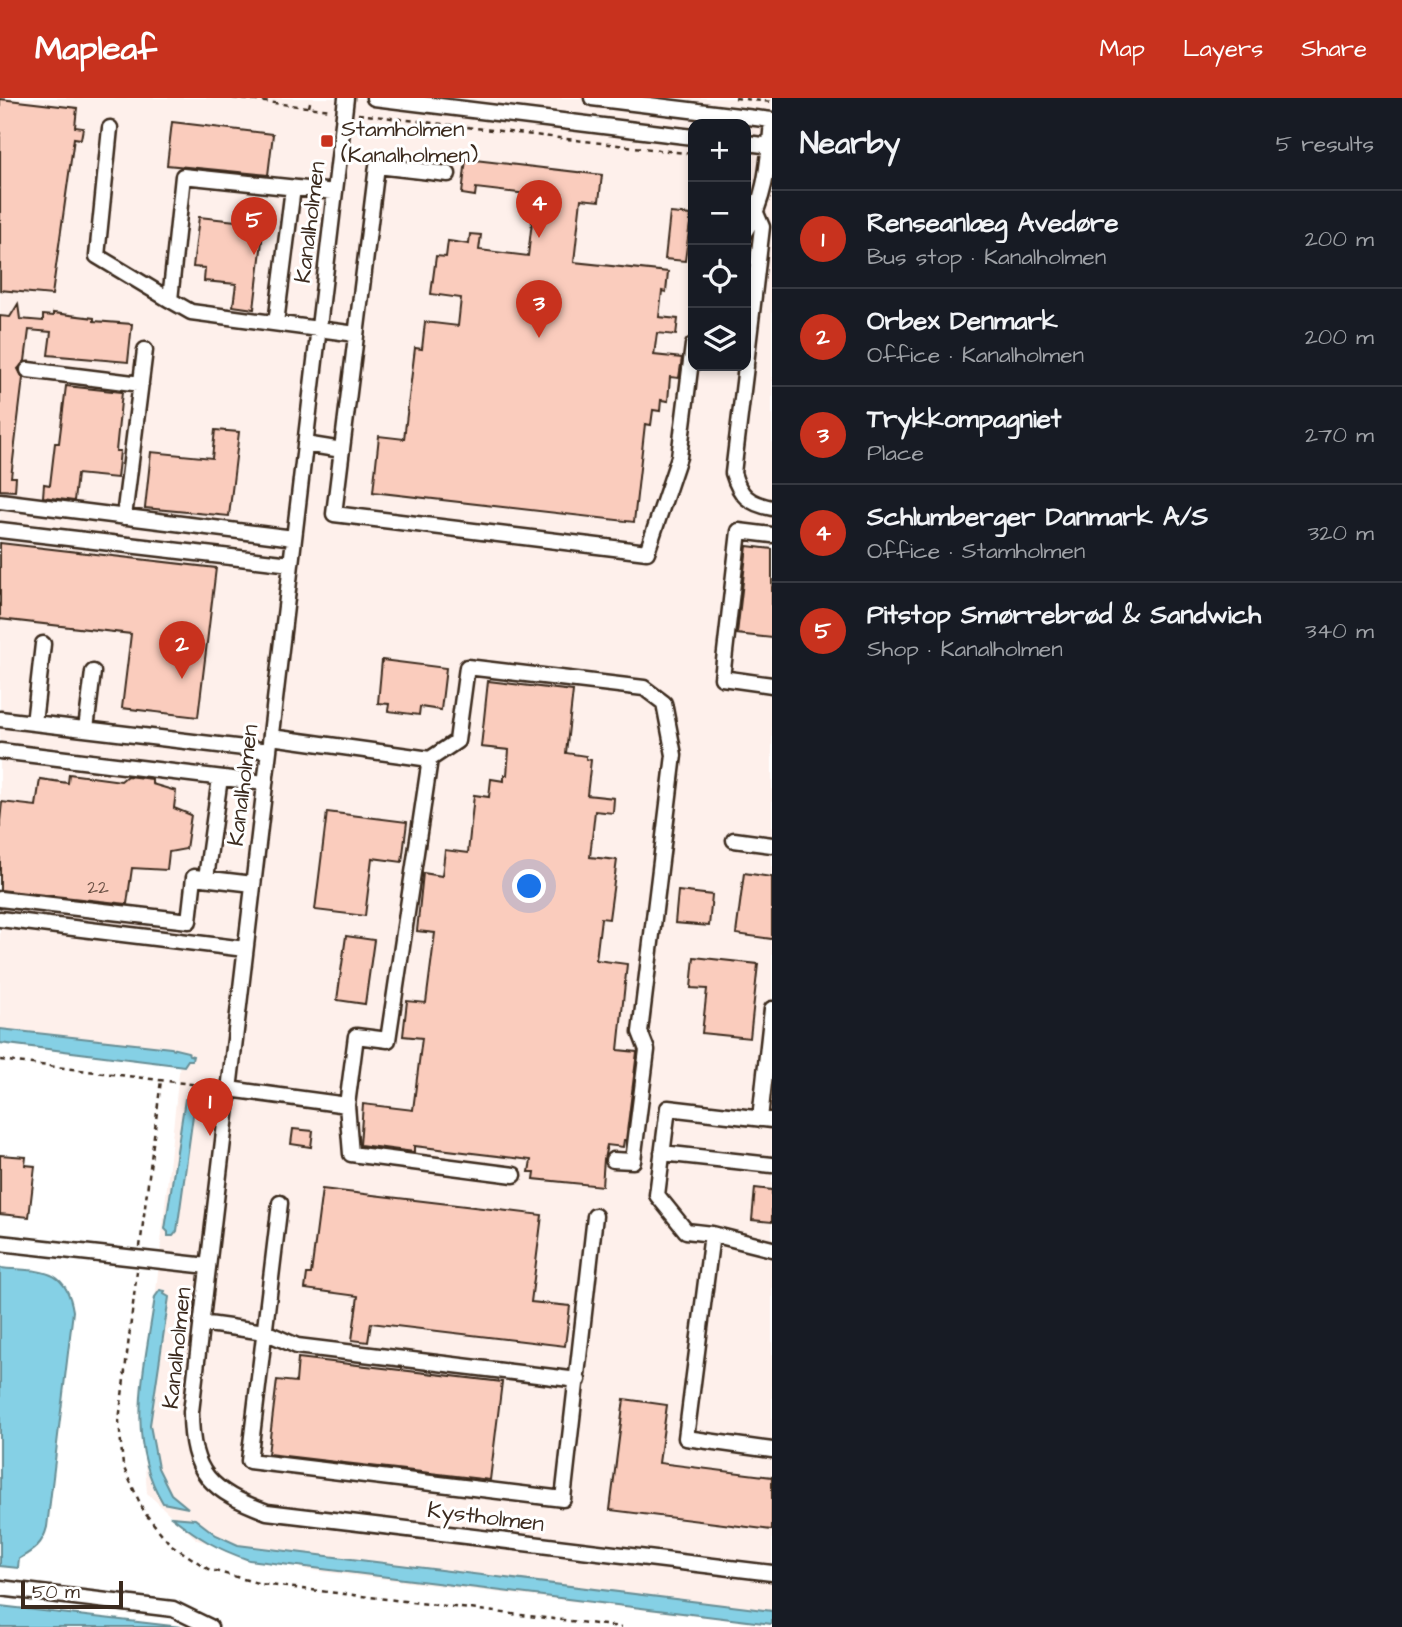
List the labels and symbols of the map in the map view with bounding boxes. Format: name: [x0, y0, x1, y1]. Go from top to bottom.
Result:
place label: Stamholmen (Kanalholmen): [341, 113, 478, 171]
marker: Stamholmen (Kanalholmen): [319, 133, 335, 149]
street label: Kanalholmen: [287, 160, 333, 285]
pin: 4: [516, 180, 562, 238]
pin: 5: [231, 197, 277, 255]
pin: 3: [516, 280, 562, 338]
pin: 2: [159, 621, 205, 679]
street label: Kanalholmen: [220, 723, 266, 848]
your location: [512, 869, 546, 903]
house number: 22: [87, 874, 109, 901]
pin: 1: [187, 1078, 233, 1136]
street label: Kanalholmen: [155, 1286, 199, 1411]
street label: Kystholmen: [426, 1494, 546, 1541]
scale bar: [21, 1578, 122, 1610]

